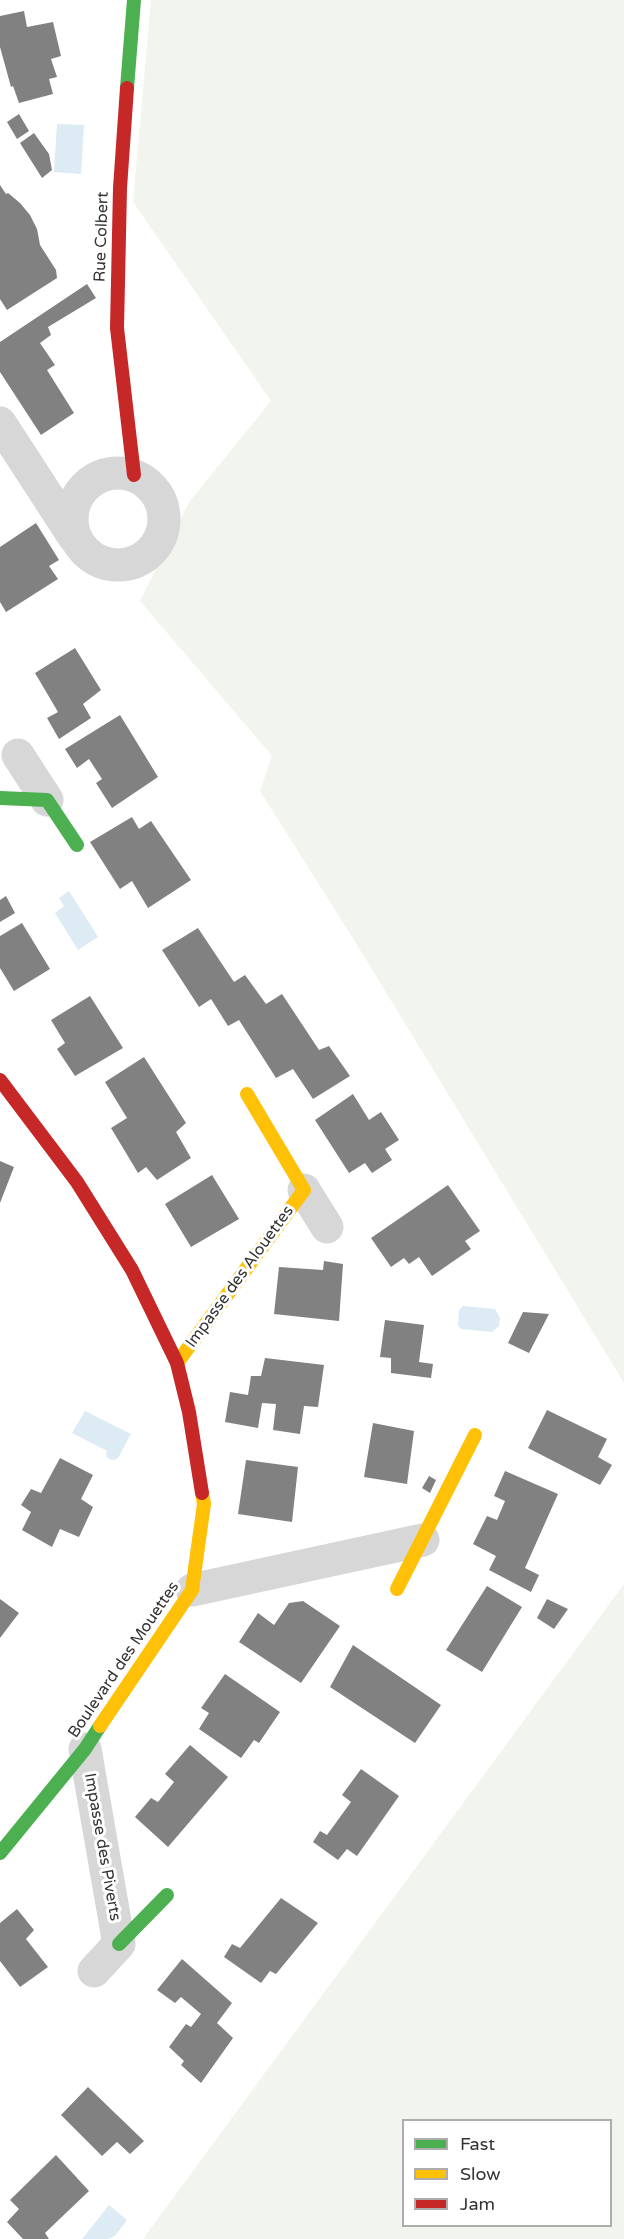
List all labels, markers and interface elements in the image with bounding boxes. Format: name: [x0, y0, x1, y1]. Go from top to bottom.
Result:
street label: Rue Colbert: [91, 192, 113, 282]
street label: Impasse des Alouettes: [182, 1202, 298, 1352]
street label: Boulevard des Mouettes: [64, 1578, 184, 1742]
street label: Impasse des Piverts: [80, 1772, 124, 1922]
legend: [402, 2119, 612, 2227]
text: Fast: [460, 2133, 495, 2155]
text: Slow: [460, 2163, 501, 2185]
text: Jam: [460, 2193, 495, 2215]

